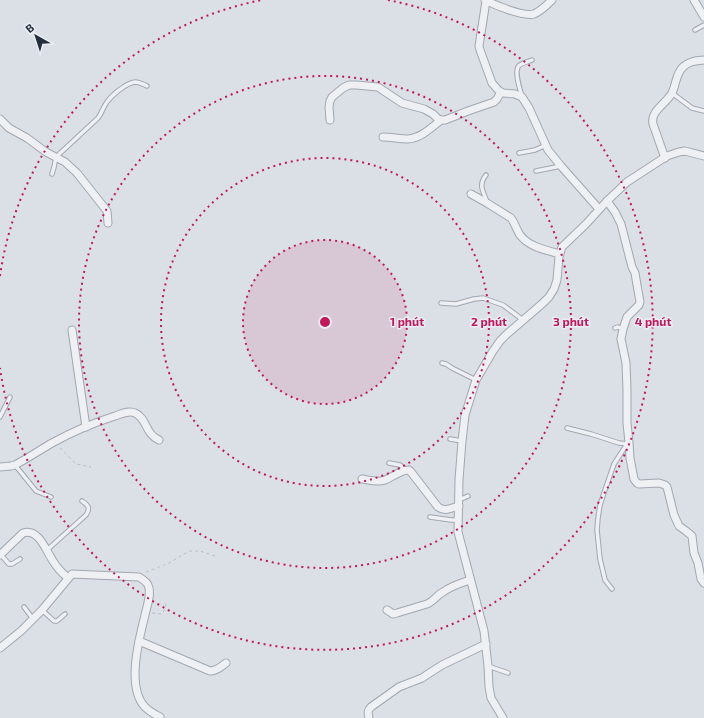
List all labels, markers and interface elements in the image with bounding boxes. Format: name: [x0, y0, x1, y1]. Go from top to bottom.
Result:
north arrow: [16, 16, 56, 56]
text: B: [23, 21, 36, 35]
text: 1 phút: [390, 314, 424, 328]
text: 2 phút: [471, 314, 507, 328]
text: 3 phút: [553, 314, 589, 328]
text: 4 phút: [635, 314, 671, 328]
centre of rings: [318, 315, 332, 329]

